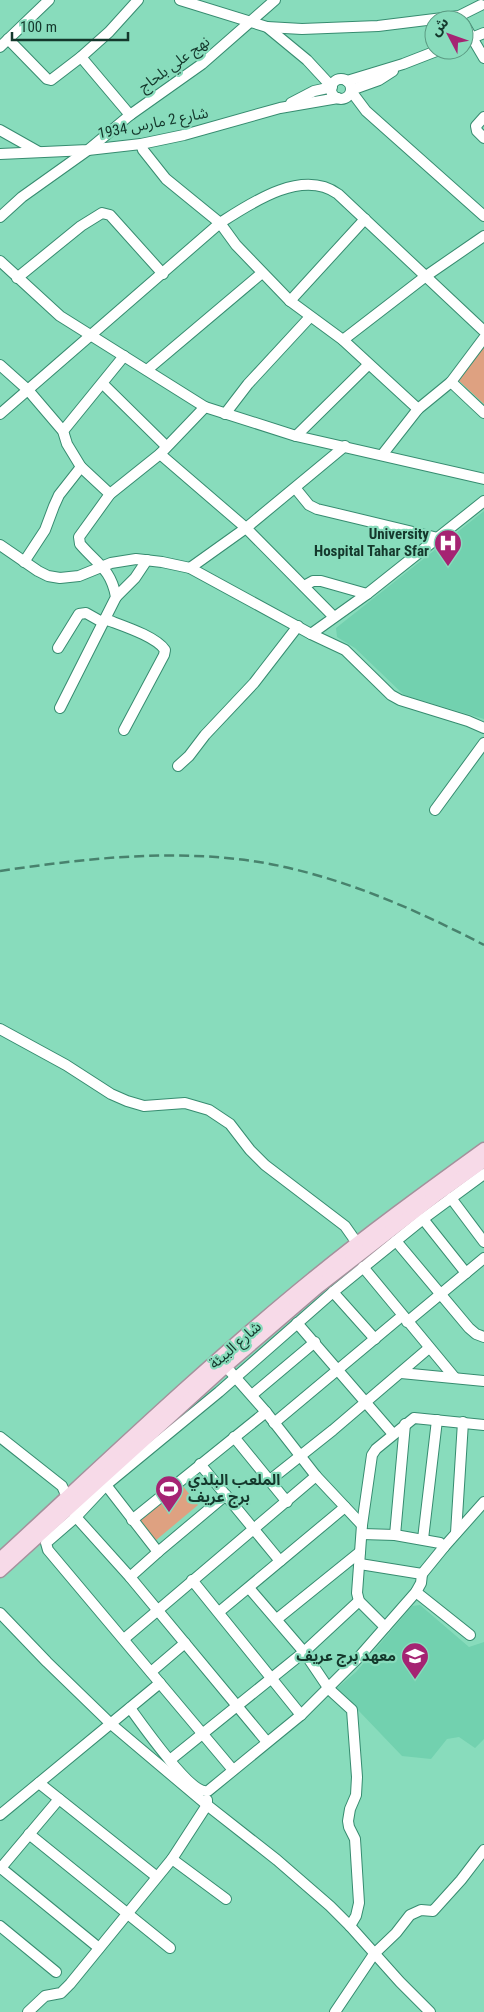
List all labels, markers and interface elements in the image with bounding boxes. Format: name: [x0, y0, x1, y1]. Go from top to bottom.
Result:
scale bar: [12, 10, 129, 42]
north arrow: [424, 10, 474, 60]
text: ش: [427, 14, 452, 39]
text: 100 m: [20, 18, 57, 36]
street label: نهج علي بلحاج: [135, 32, 215, 98]
street label: شارع 2 مارس 1934: [96, 103, 211, 145]
place label: University Hospital Tahar Sfar: [314, 525, 429, 560]
hospital icon: University Hospital Tahar Sfar: [433, 528, 463, 567]
street label: شارع البيئة: [205, 1317, 267, 1375]
place label: الملعب البلدي برج عريف: [188, 1471, 280, 1508]
sports icon: الملعب البلدي برج عريف: [154, 1474, 184, 1513]
school or university icon: معهد برج عريف: [400, 1641, 430, 1680]
place label: معهد برج عريف: [296, 1647, 396, 1667]

